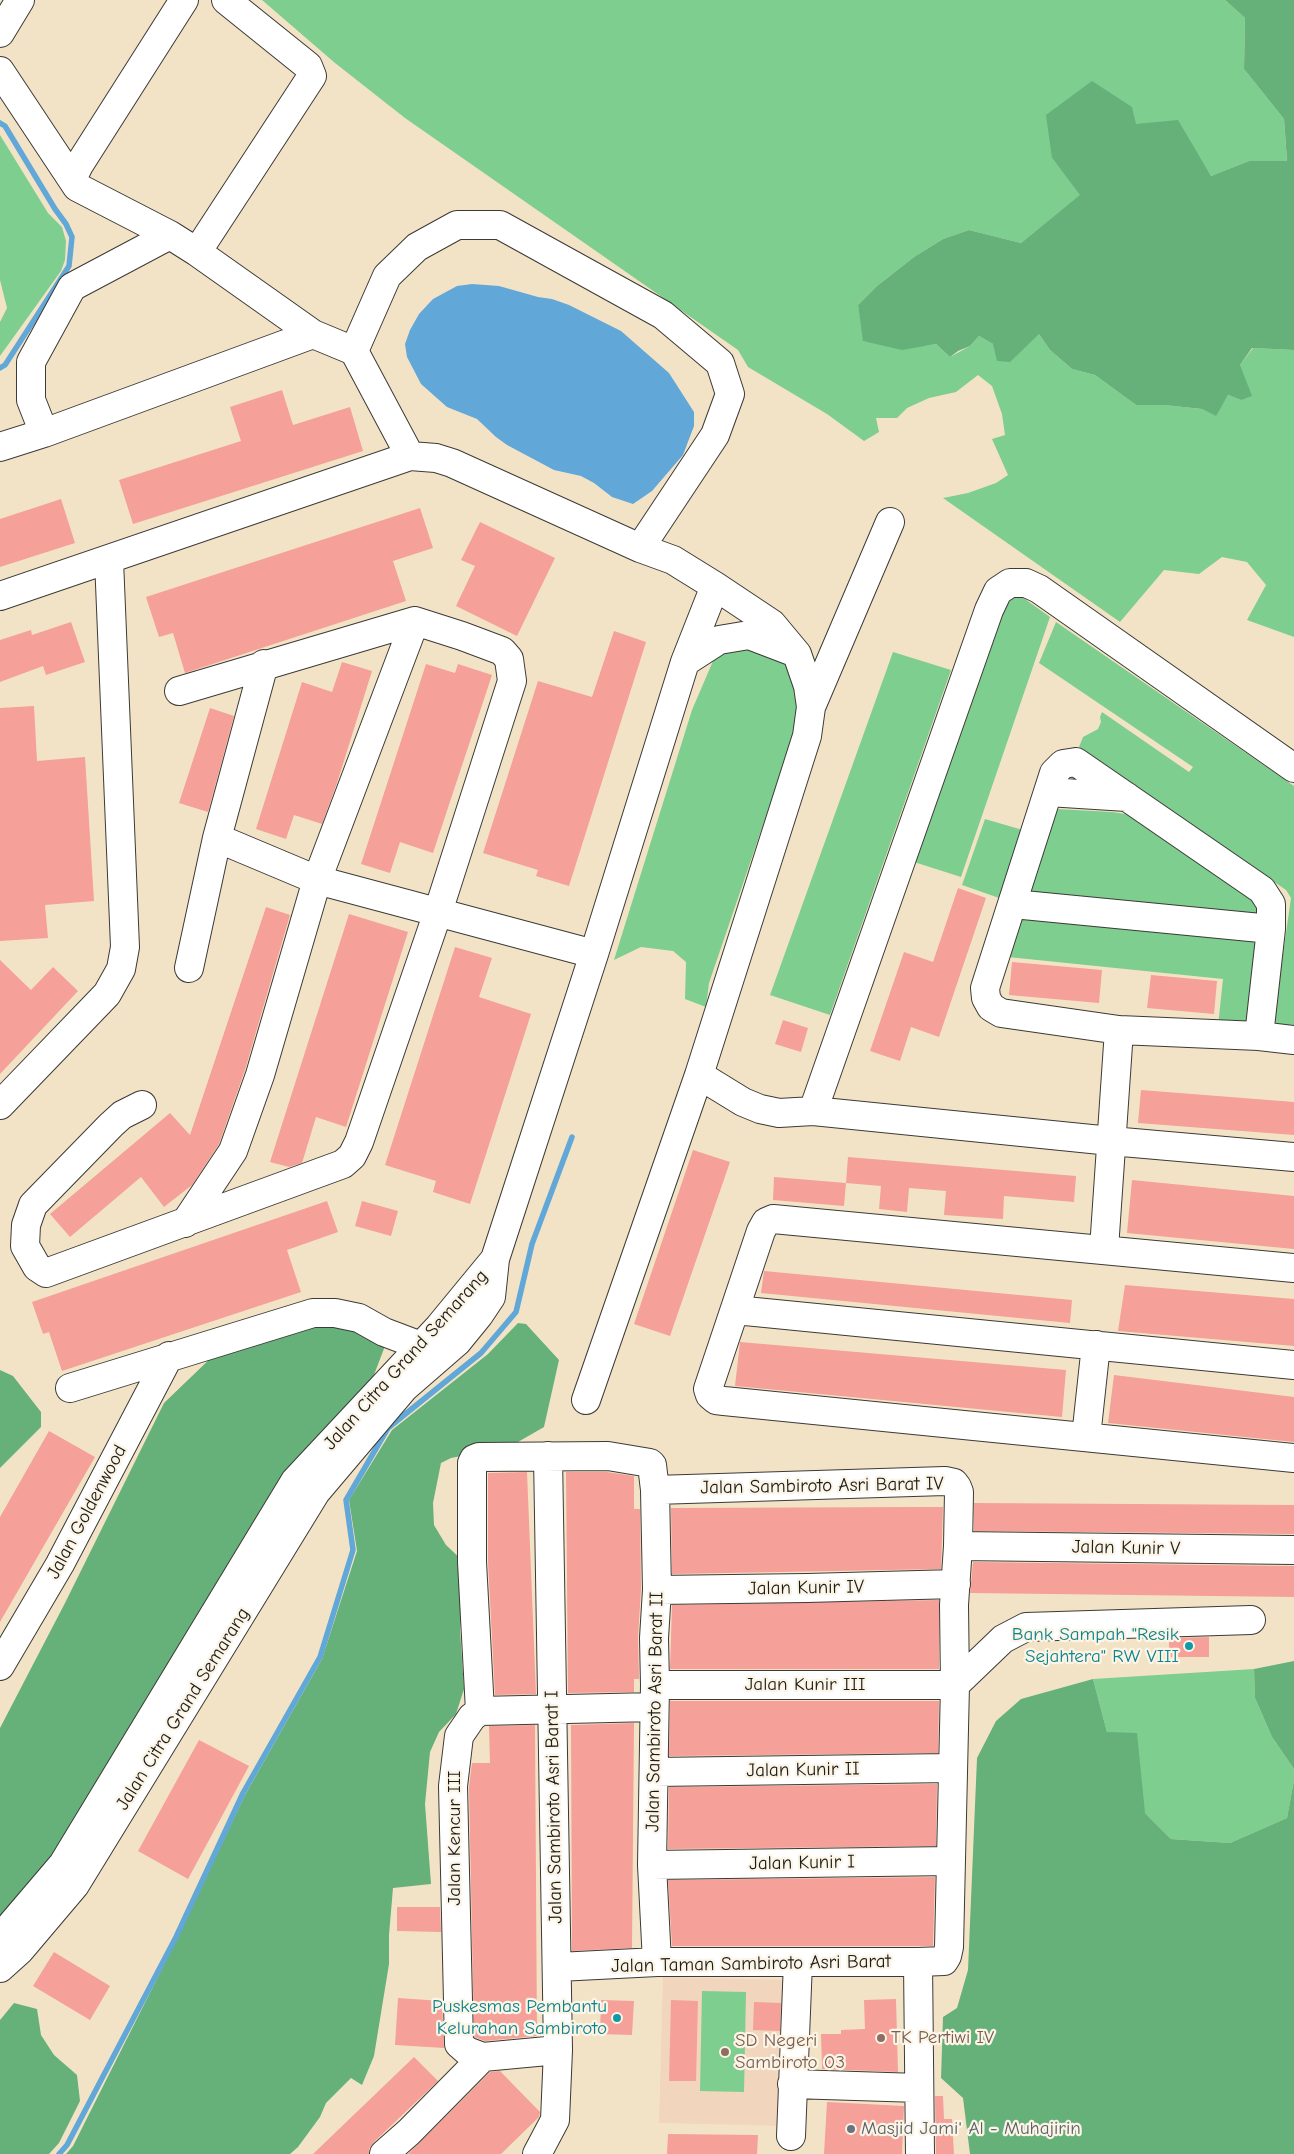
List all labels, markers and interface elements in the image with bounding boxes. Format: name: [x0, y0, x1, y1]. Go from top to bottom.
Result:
street label: Jalan Citra Grand Semarang: [319, 1265, 493, 1455]
street label: Jalan Goldenwood: [42, 1441, 132, 1583]
street label: Jalan Sambiroto Asri Barat IV: [700, 1472, 944, 1500]
street label: Jalan Kunir V: [1072, 1536, 1180, 1560]
street label: Jalan Kunir IV: [748, 1576, 864, 1600]
street label: Jalan Sambiroto Asri Barat II: [642, 1592, 668, 1832]
street label: Jalan Citra Grand Semarang: [111, 1603, 255, 1815]
place label: Bank Sampah "Resik Sejahtera" RW VIII: [1012, 1624, 1179, 1668]
marker: Bank Sampah "Resik Sejahtera" RW VIII: [1183, 1640, 1195, 1652]
street label: Jalan Kunir III: [745, 1674, 865, 1696]
street label: Jalan Sambiroto Asri Barat I: [541, 1690, 567, 1924]
street label: Jalan Kunir II: [746, 1758, 860, 1782]
street label: Jalan Kencur III: [444, 1770, 466, 1906]
street label: Jalan Kunir I: [749, 1851, 855, 1875]
street label: Jalan Taman Sambiroto Asri Barat: [611, 1950, 891, 1978]
place label: Puskesmas Pembantu Kelurahan Sambiroto: [432, 1996, 607, 2040]
marker: Puskesmas Pembantu Kelurahan Sambiroto: [611, 2012, 623, 2024]
place label: TK Pertiwi IV: [891, 2027, 994, 2049]
place label: SD Negeri Sambiroto 03: [735, 2030, 845, 2074]
marker: TK Pertiwi IV: [875, 2032, 887, 2044]
marker: SD Negeri Sambiroto 03: [719, 2046, 731, 2058]
place label: Masjid Jami' Al - Muhajirin: [861, 2118, 1081, 2140]
marker: Masjid Jami' Al - Muhajirin: [845, 2123, 857, 2135]

